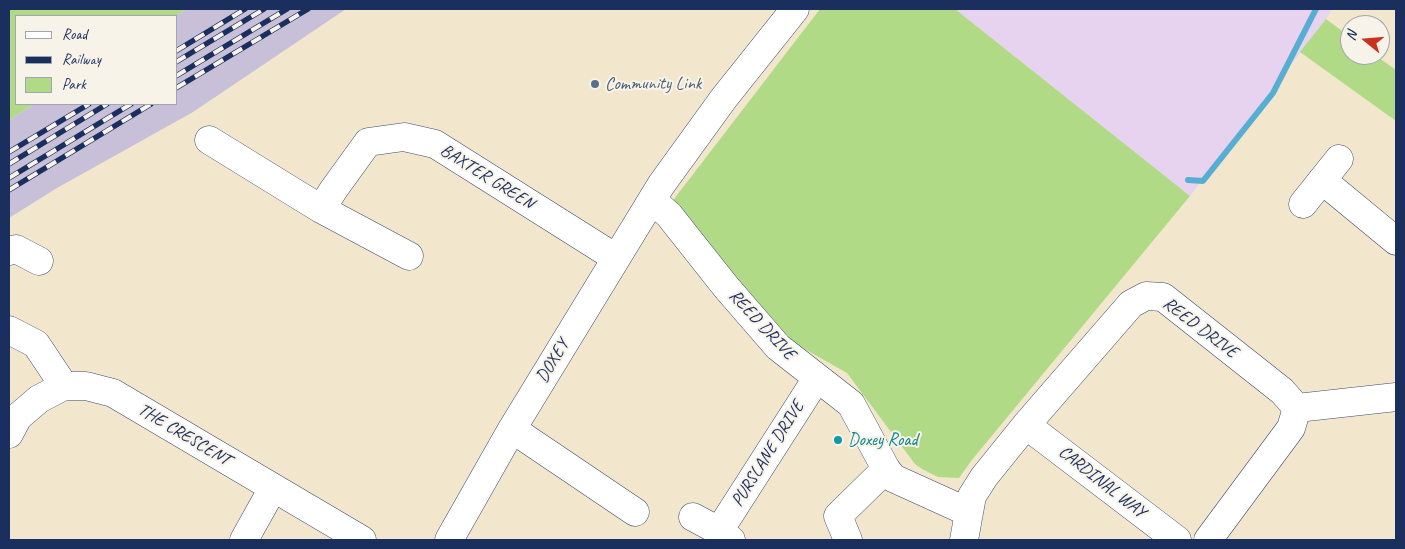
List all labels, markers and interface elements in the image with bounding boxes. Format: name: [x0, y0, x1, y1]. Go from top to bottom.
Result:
legend: [15, 15, 178, 105]
north arrow: [1340, 15, 1390, 65]
text: Road: [62, 25, 87, 44]
text: N: [1342, 29, 1361, 42]
text: Railway: [62, 50, 101, 69]
place label: Community Link: [605, 73, 701, 95]
text: Park: [62, 75, 86, 94]
marker: Community Link: [589, 78, 601, 90]
street label: BAXTER GREEN: [436, 140, 538, 214]
street label: REED DRIVE: [724, 285, 800, 365]
street label: REED DRIVE: [1158, 293, 1242, 363]
street label: DOXEY: [532, 335, 574, 387]
street label: PURSLANE DRIVE: [727, 397, 809, 511]
street label: THE CRESCENT: [134, 399, 234, 471]
place label: Doxey Road: [848, 429, 918, 451]
marker: Doxey Road: [832, 434, 844, 446]
street label: CARDINAL WAY: [1054, 441, 1150, 523]

